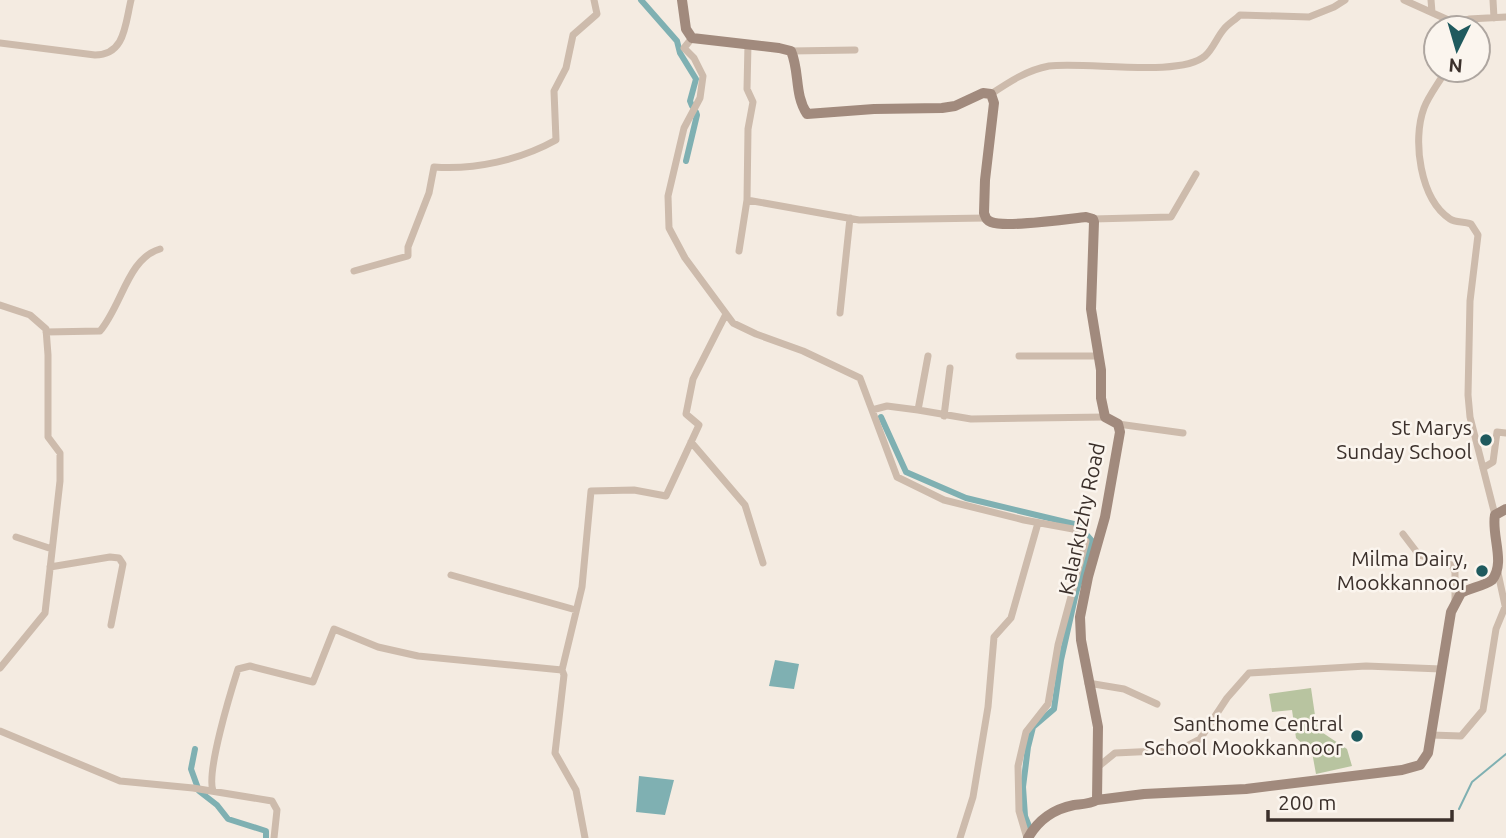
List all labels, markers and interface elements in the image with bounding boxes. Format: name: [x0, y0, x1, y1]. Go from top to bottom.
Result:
north arrow: [1422, 14, 1492, 84]
text: N: [1447, 54, 1464, 78]
place label: St Marys Sunday School: [1336, 415, 1472, 463]
marker: St Marys Sunday School: [1478, 432, 1494, 448]
street label: Kalarkuzhy Road: [1053, 440, 1109, 597]
place label: Milma Dairy, Mookkannoor: [1337, 546, 1468, 594]
marker: Milma Dairy, Mookkannoor: [1474, 563, 1490, 579]
place label: Santhome Central School Mookkannoor: [1144, 711, 1343, 759]
marker: Santhome Central School Mookkannoor: [1349, 728, 1365, 744]
scale bar: [1268, 778, 1452, 822]
text: 200 m: [1278, 790, 1336, 814]

